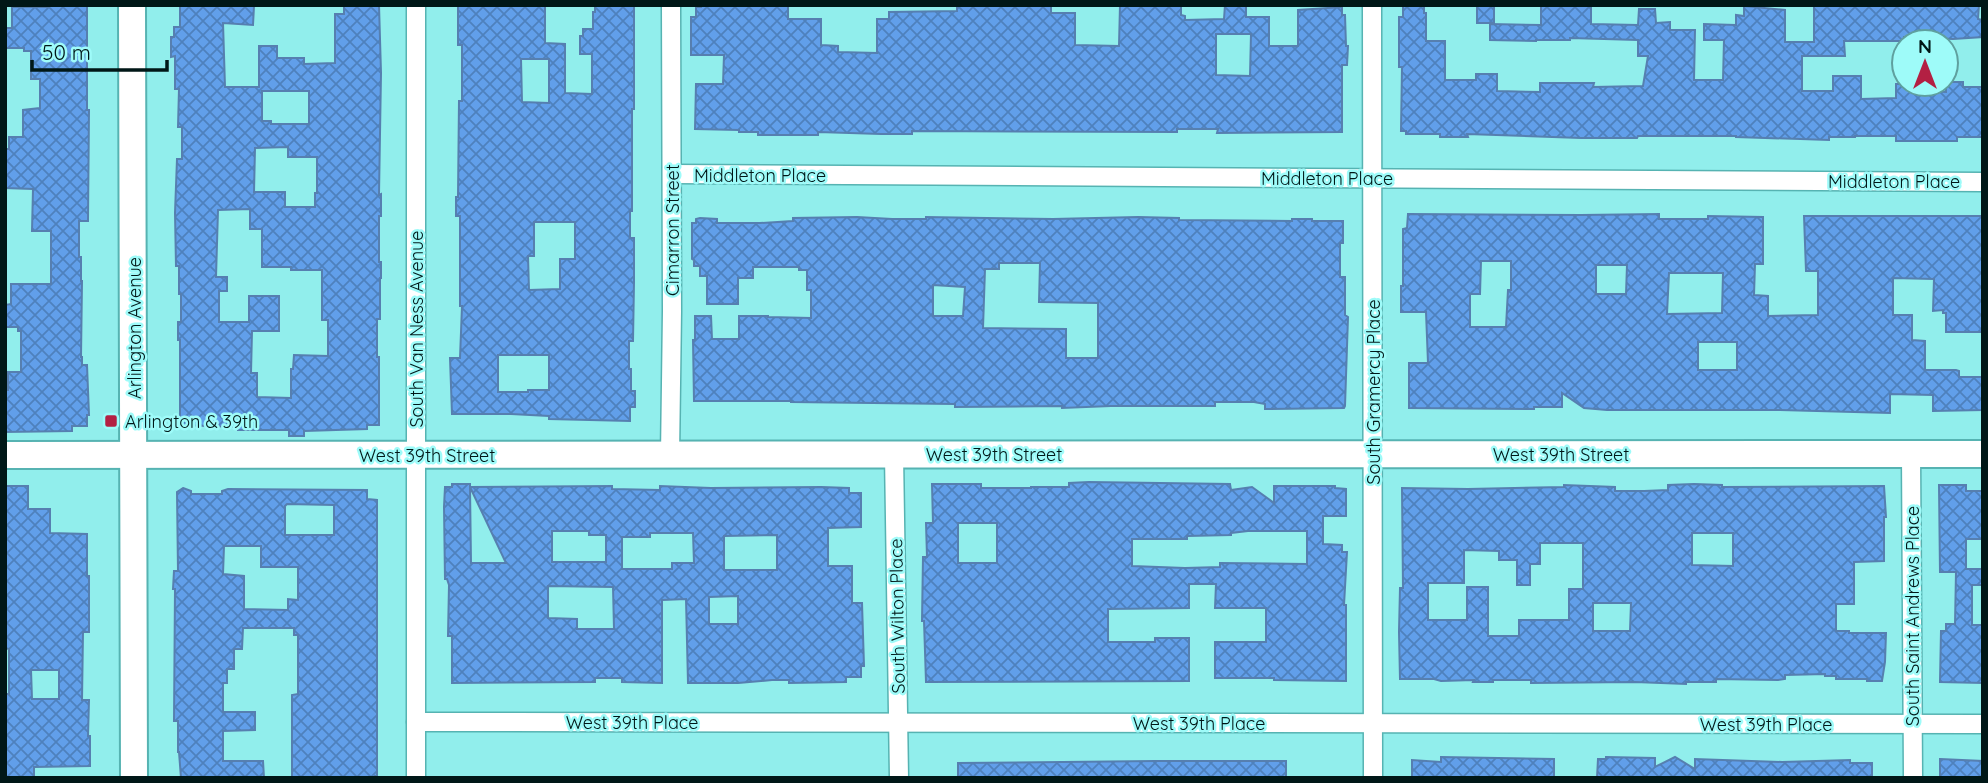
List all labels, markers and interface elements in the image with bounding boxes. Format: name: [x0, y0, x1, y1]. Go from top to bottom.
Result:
scale bar: [32, 28, 166, 72]
north arrow: [1890, 28, 1960, 98]
text: N: [1918, 34, 1932, 58]
text: 50 m: [42, 39, 91, 65]
street label: Cimarron Street: [661, 164, 684, 296]
street label: Middleton Place: [694, 164, 826, 187]
street label: Middleton Place: [1261, 167, 1393, 190]
street label: Middleton Place: [1828, 170, 1960, 193]
street label: South Van Ness Avenue: [405, 230, 428, 428]
street label: Arlington Avenue: [123, 257, 146, 399]
street label: South Gramercy Place: [1362, 299, 1385, 485]
place label: Arlington & 39th: [125, 410, 258, 433]
marker: Arlington & 39th: [103, 413, 119, 429]
street label: West 39th Street: [926, 443, 1062, 466]
street label: West 39th Street: [1493, 443, 1629, 466]
street label: West 39th Street: [359, 444, 495, 467]
street label: South Saint Andrews Place: [1901, 506, 1924, 726]
street label: South Wilton Place: [884, 538, 910, 694]
street label: West 39th Place: [566, 711, 698, 734]
street label: West 39th Place: [1133, 712, 1265, 735]
street label: West 39th Place: [1700, 713, 1832, 736]

